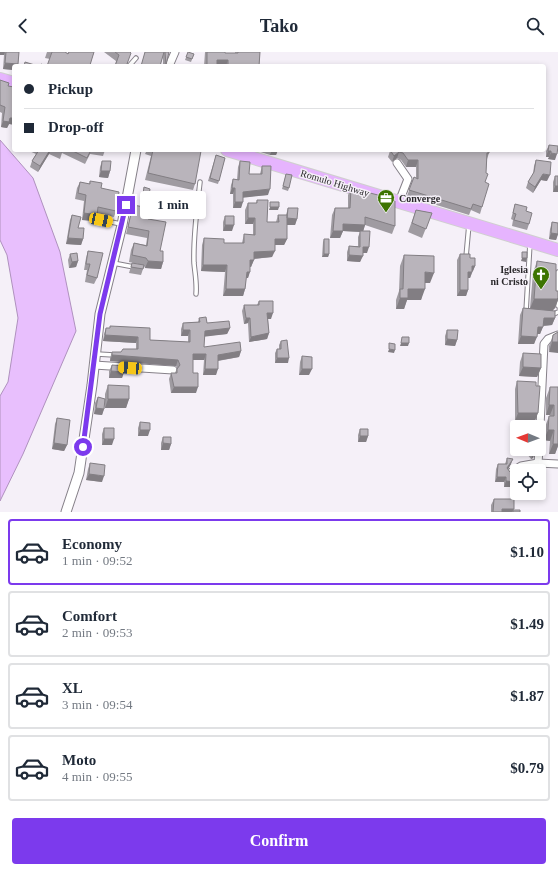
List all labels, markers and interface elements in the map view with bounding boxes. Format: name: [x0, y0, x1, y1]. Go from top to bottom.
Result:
icon: back: [12, 15, 34, 37]
icon: search: [524, 15, 546, 37]
text: Tako: [260, 16, 298, 36]
text: Pickup: [48, 81, 93, 97]
text: Drop-off: [48, 119, 104, 135]
street label: Romulo Highway: [299, 167, 371, 199]
office icon: Converge: [376, 188, 396, 213]
callout: 1 min: [140, 191, 206, 219]
place label: Converge: [399, 193, 441, 204]
route end: [117, 196, 135, 214]
text: 1 min: [157, 197, 189, 212]
car: [88, 212, 114, 228]
place label: Iglesia ni Cristo: [491, 264, 528, 287]
church icon: Iglesia ni Cristo: [531, 265, 551, 290]
car: [118, 361, 142, 375]
north arrow: [510, 420, 546, 456]
map controls: [510, 420, 546, 500]
route start: [74, 438, 92, 456]
button: locate: [510, 464, 546, 500]
icon: car: [14, 534, 50, 570]
text: Economy: [62, 536, 122, 552]
text: $1.10: [510, 544, 544, 560]
text: 1 min · 09:52: [62, 553, 132, 568]
icon: car: [14, 606, 50, 642]
text: Comfort: [62, 608, 117, 624]
text: $1.49: [510, 616, 544, 632]
text: 2 min · 09:53: [62, 625, 132, 640]
icon: car: [14, 678, 50, 714]
text: XL: [62, 680, 83, 696]
text: $1.87: [510, 688, 544, 704]
text: 3 min · 09:54: [62, 697, 132, 712]
icon: car: [14, 750, 50, 786]
text: Moto: [62, 752, 96, 768]
text: $0.79: [510, 760, 544, 776]
text: 4 min · 09:55: [62, 769, 132, 784]
button: Confirm: [12, 818, 546, 864]

